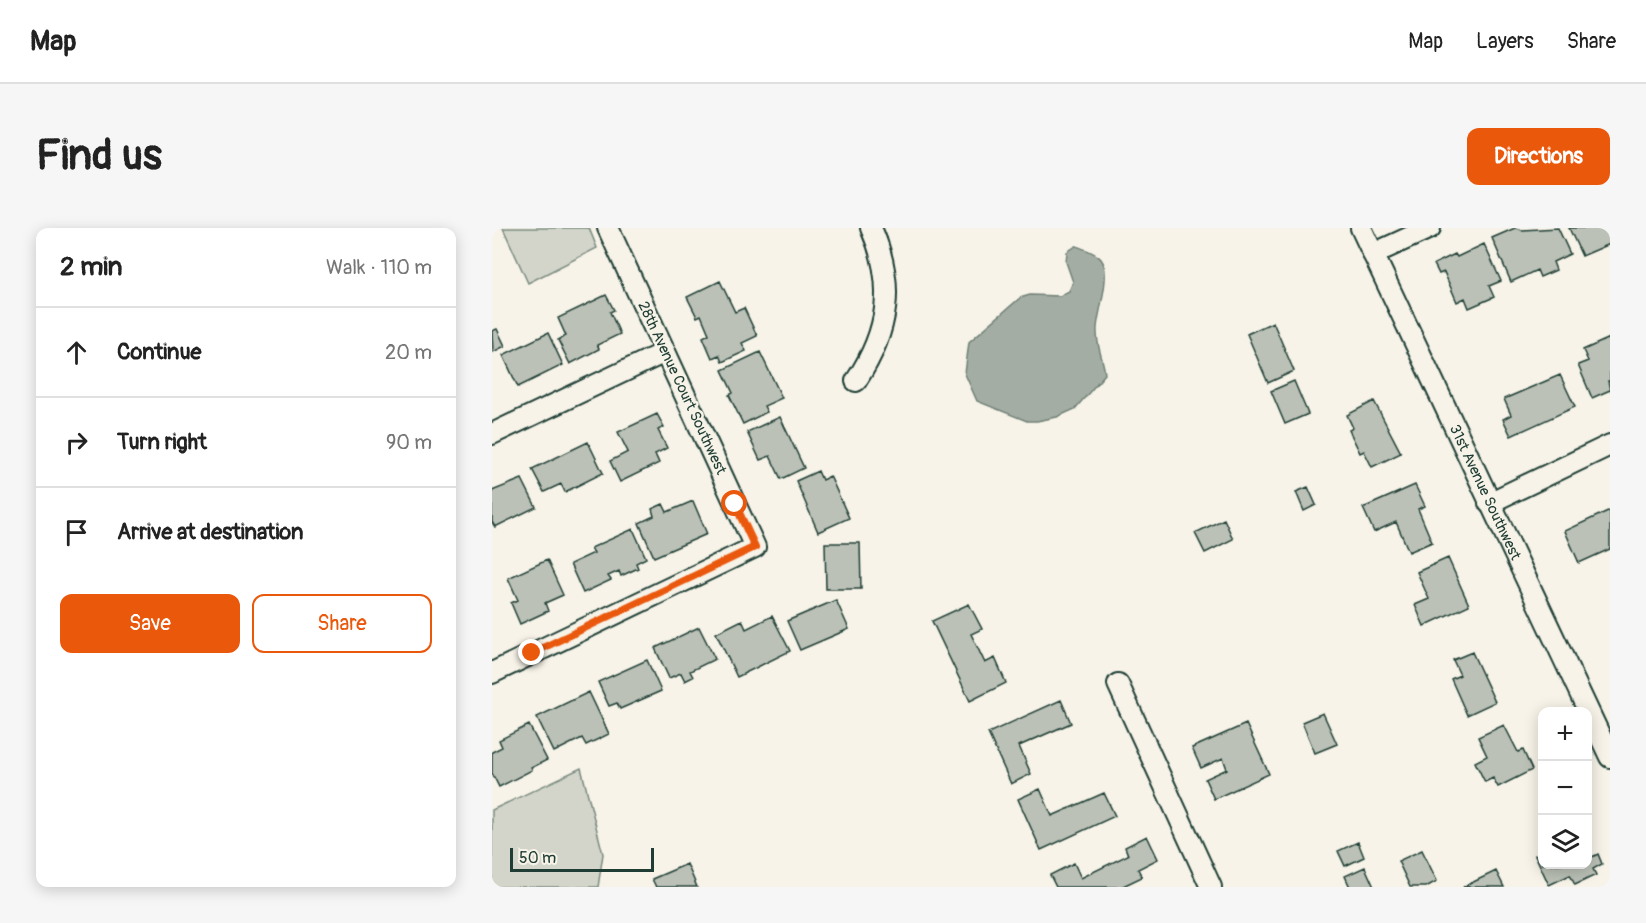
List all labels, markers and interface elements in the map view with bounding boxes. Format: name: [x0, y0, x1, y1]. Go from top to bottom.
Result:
text: Map: [30, 24, 76, 59]
text: Map: [1408, 28, 1443, 55]
text: Layers: [1476, 28, 1534, 55]
text: Share: [1567, 28, 1616, 55]
button: Directions: [1467, 128, 1610, 185]
text: Find us: [36, 130, 162, 182]
text: 2 min: [60, 251, 122, 283]
text: Walk · 110 m: [326, 255, 432, 280]
street label: 28th Avenue Court Southwest: [633, 298, 731, 478]
icon: ahead: [60, 336, 93, 369]
text: Continue: [117, 338, 201, 366]
text: 20 m: [385, 340, 432, 365]
street label: 31st Avenue Southwest: [1445, 421, 1526, 564]
icon: right: [60, 426, 93, 459]
text: Turn right: [117, 428, 207, 456]
text: 90 m: [386, 430, 432, 455]
route start: [721, 490, 747, 516]
icon: arrive: [60, 516, 93, 549]
text: Arrive at destination: [117, 518, 303, 546]
button: Save: [60, 594, 240, 653]
button: Share: [252, 594, 432, 653]
route end: [518, 639, 544, 665]
map controls: [1538, 707, 1592, 869]
button: +: [1538, 707, 1592, 761]
button: −: [1538, 761, 1592, 815]
button: layers: [1538, 815, 1592, 869]
scale bar: [510, 845, 654, 872]
text: 50 m: [519, 848, 556, 868]

